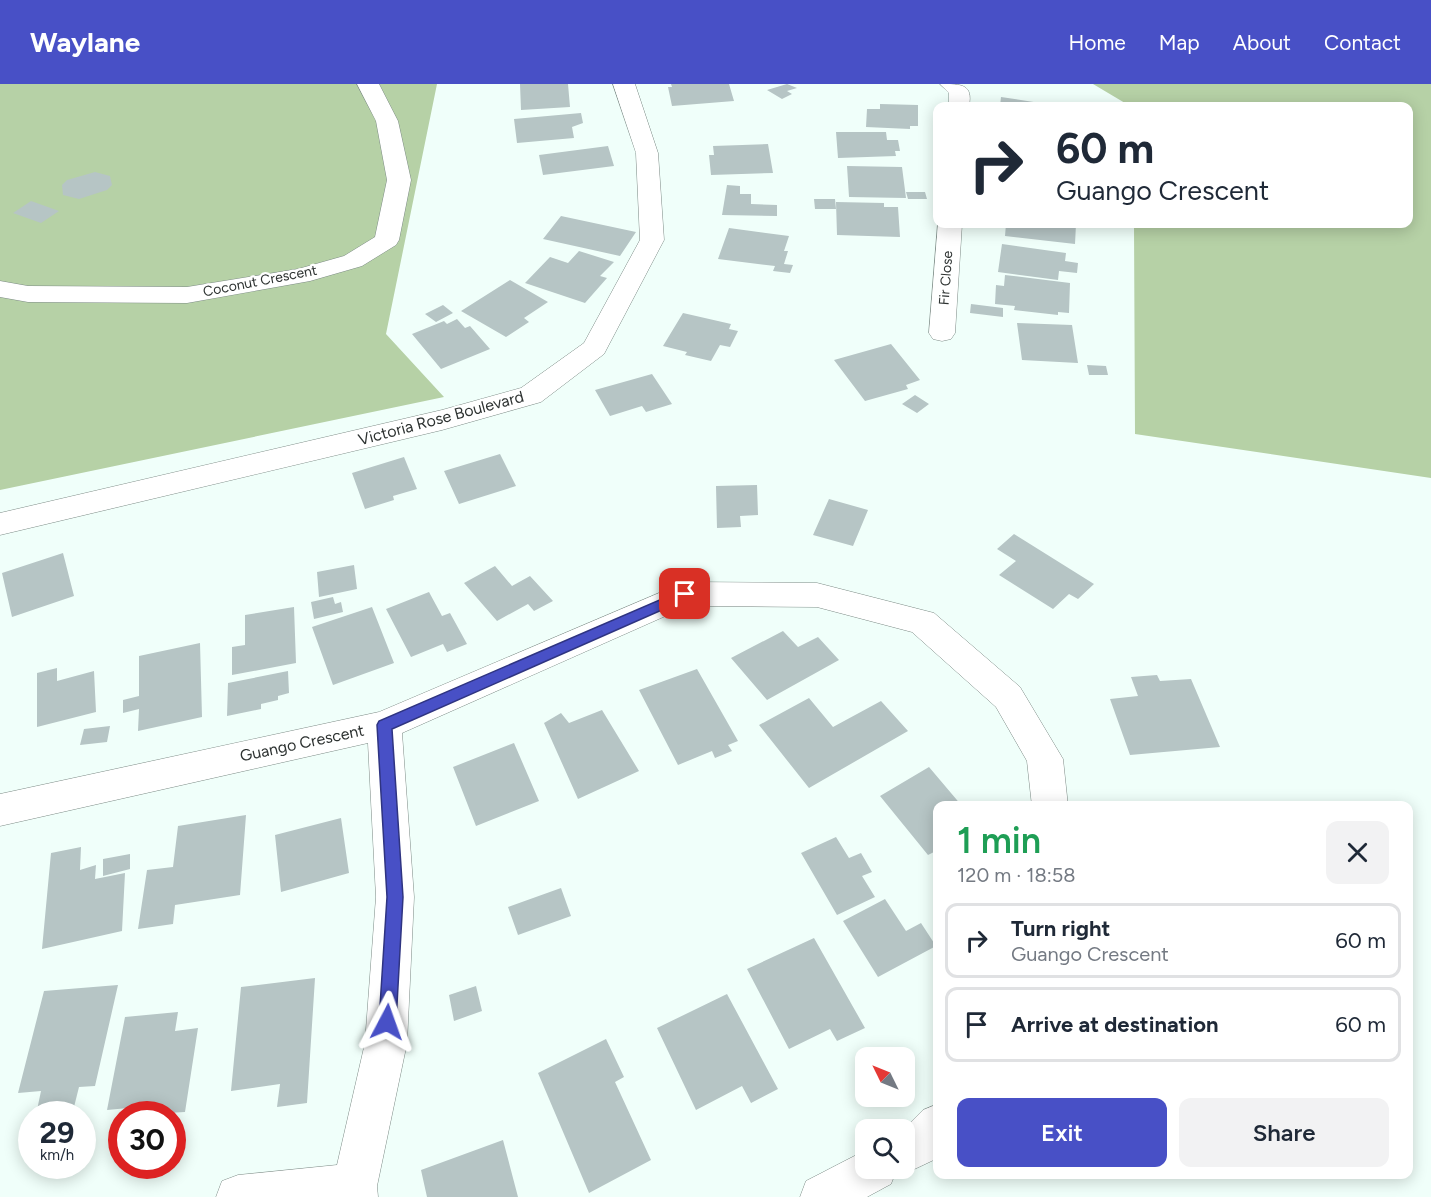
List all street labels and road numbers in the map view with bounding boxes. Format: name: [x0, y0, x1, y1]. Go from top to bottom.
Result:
street label: Fir Close: [936, 250, 956, 306]
street label: Coconut Crescent: [202, 262, 318, 300]
street label: Victoria Rose Boulevard: [356, 387, 526, 449]
street label: Guango Crescent: [238, 721, 366, 765]

